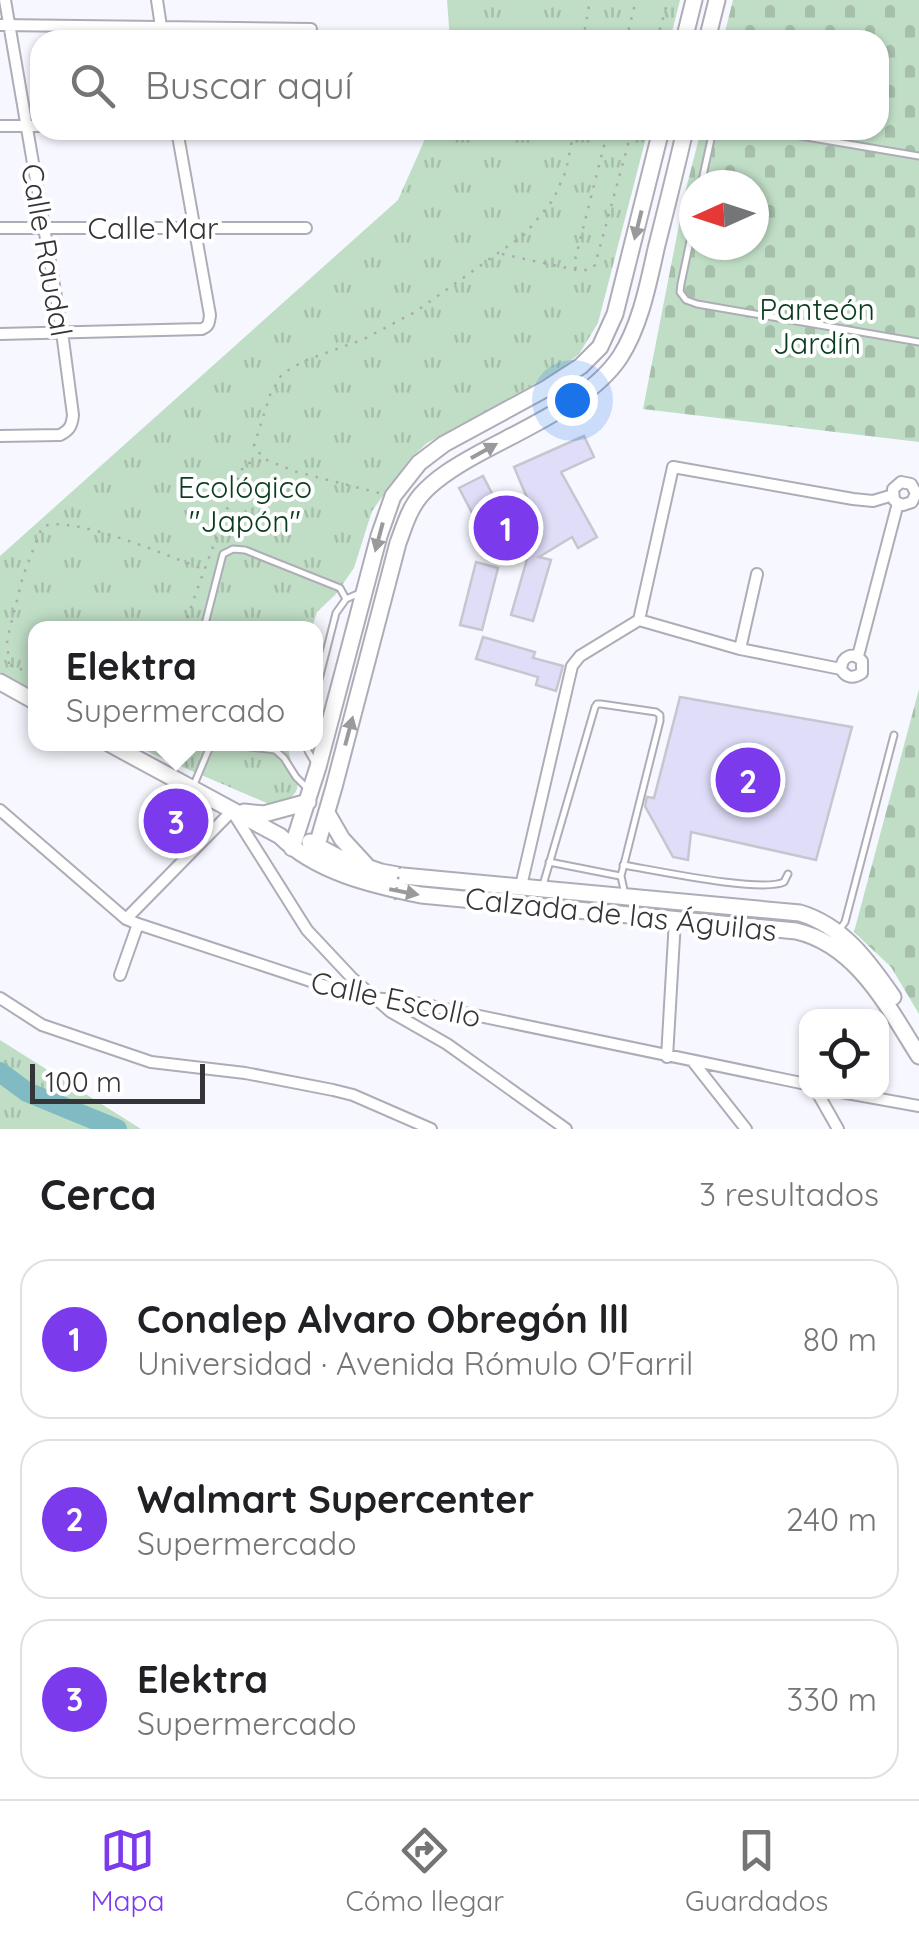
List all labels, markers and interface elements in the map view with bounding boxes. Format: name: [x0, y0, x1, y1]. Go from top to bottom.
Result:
search box: [30, 30, 889, 140]
icon: search: [65, 58, 120, 113]
text: Buscar aquí: [145, 61, 353, 109]
street label: Calle Raudal: [13, 161, 81, 339]
north arrow: [679, 170, 769, 260]
street label: Calle Mar: [88, 209, 219, 247]
one-way arrow: [629, 210, 645, 241]
park label: Panteón Jardín: [759, 290, 875, 362]
your location: [547, 375, 598, 426]
one-way arrow: [469, 442, 498, 459]
park label: Ecológico "Japón": [178, 468, 312, 540]
pin: 1: [474, 490, 538, 566]
one-way arrow: [370, 522, 386, 553]
popup: [28, 621, 323, 751]
text: Elektra: [66, 642, 197, 690]
text: Supermercado: [66, 690, 285, 730]
one-way arrow: [342, 715, 358, 746]
pin: 2: [716, 742, 780, 818]
pin: 3: [144, 784, 208, 858]
street label: Calzada de las Águilas: [463, 879, 779, 949]
one-way arrow: [389, 884, 420, 900]
street label: Calle Escollo: [308, 962, 484, 1036]
map controls: [799, 1009, 889, 1099]
button: locate: [799, 1009, 889, 1099]
scale bar: [30, 1059, 205, 1104]
text: 100 m: [45, 1064, 122, 1099]
text: Cerca: [40, 1168, 157, 1221]
text: 3 resultados: [699, 1174, 879, 1214]
text: Conalep Alvaro Obregón lll: [137, 1295, 629, 1343]
text: 1: [68, 1319, 81, 1359]
text: 80 m: [803, 1319, 877, 1359]
text: Universidad · Avenida Rómulo O'Farril: [137, 1343, 693, 1383]
text: Walmart Supercenter: [137, 1475, 534, 1523]
text: 2: [65, 1499, 84, 1539]
text: 240 m: [786, 1499, 877, 1539]
text: Supermercado: [137, 1523, 357, 1563]
text: Elektra: [137, 1655, 268, 1703]
text: 3: [66, 1679, 83, 1719]
text: 330 m: [787, 1679, 877, 1719]
text: Supermercado: [137, 1703, 357, 1743]
tab: Mapa: [90, 1823, 165, 1918]
tab: Cómo llegar: [345, 1823, 504, 1918]
tab: Guardados: [685, 1823, 829, 1918]

